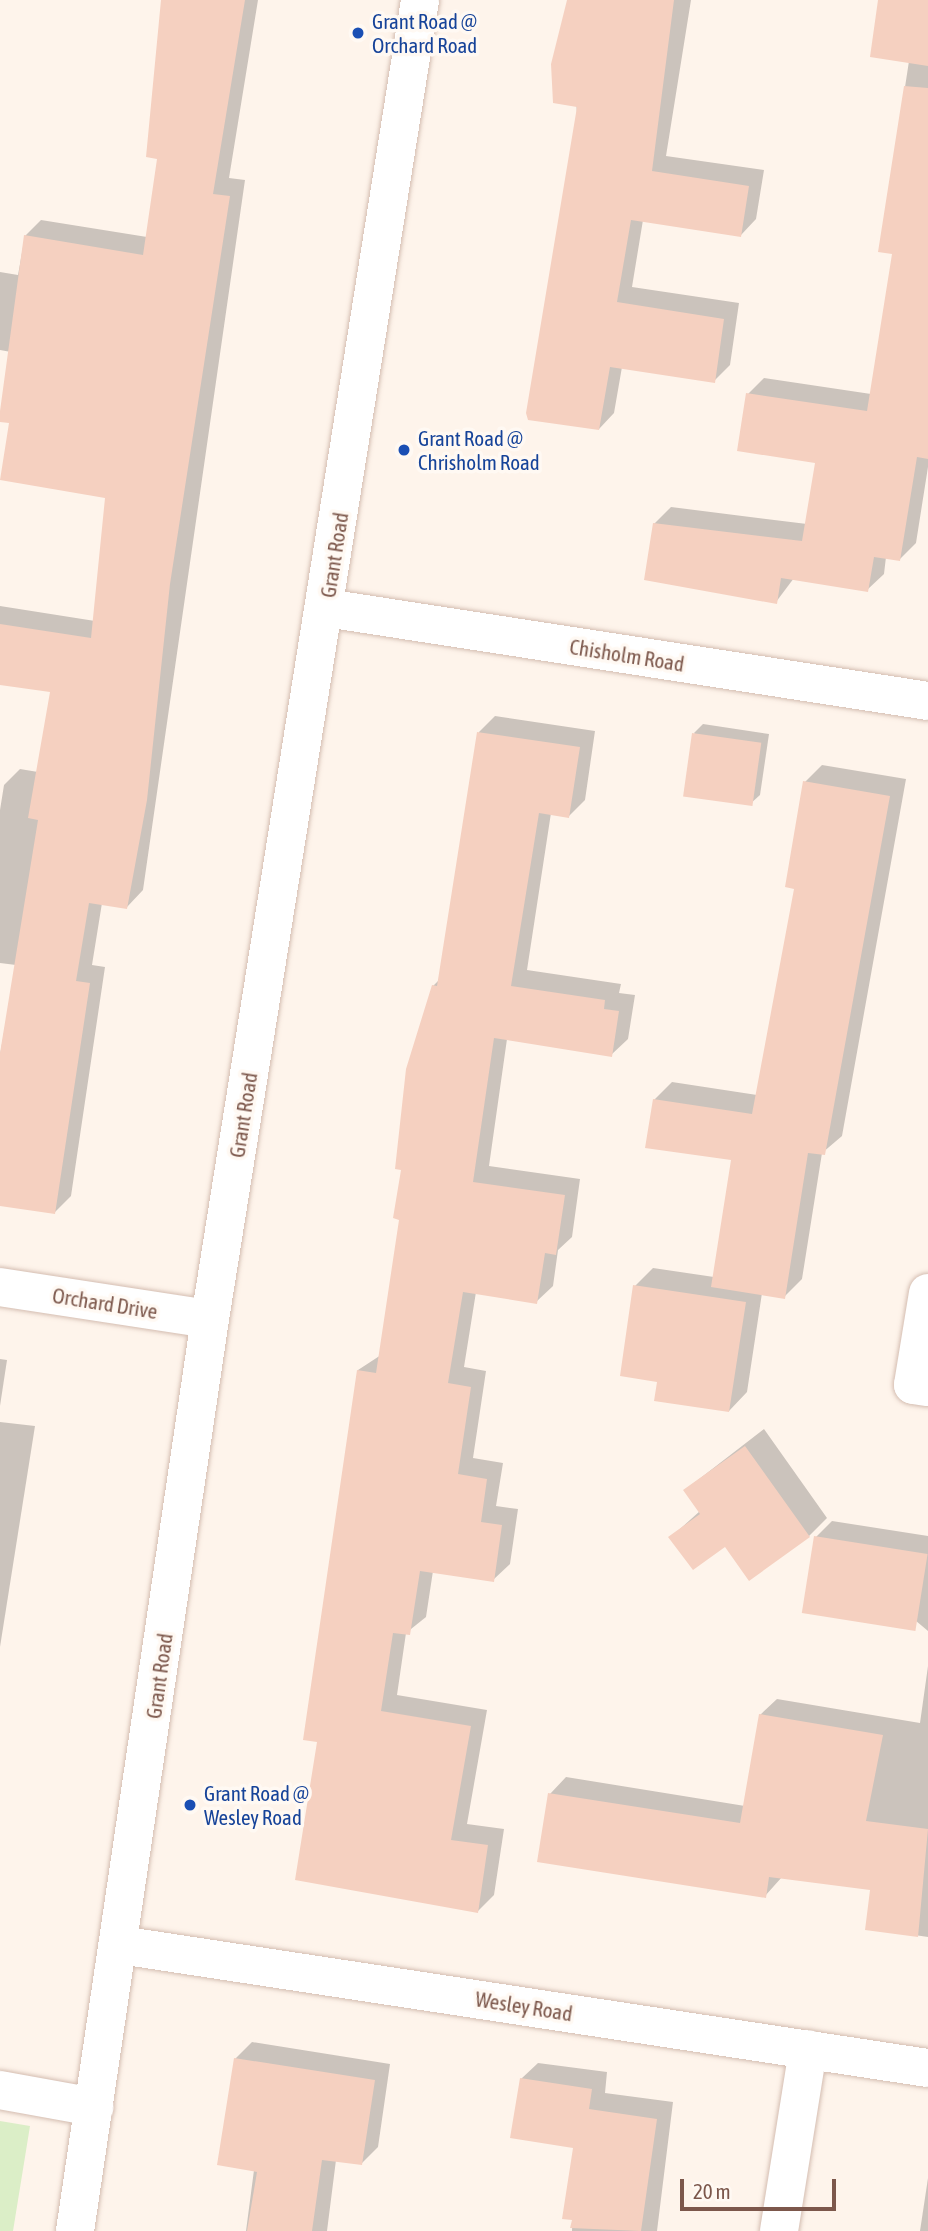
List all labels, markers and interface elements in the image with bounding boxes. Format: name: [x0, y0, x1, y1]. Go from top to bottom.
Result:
place label: Grant Road @ Orchard Road: [372, 8, 477, 58]
marker: Grant Road @ Orchard Road: [350, 25, 366, 41]
place label: Grant Road @ Chrisholm Road: [418, 425, 540, 475]
marker: Grant Road @ Chrisholm Road: [396, 442, 412, 458]
street label: Grant Road: [315, 511, 353, 599]
street label: Chisholm Road: [568, 634, 686, 676]
street label: Grant Road: [224, 1071, 262, 1159]
street label: Orchard Drive: [51, 1282, 159, 1324]
street label: Grant Road: [141, 1632, 177, 1720]
place label: Grant Road @ Wesley Road: [204, 1780, 309, 1830]
marker: Grant Road @ Wesley Road: [182, 1797, 198, 1813]
street label: Wesley Road: [474, 1986, 574, 2026]
scale bar: [683, 2164, 839, 2208]
text: 20 m: [693, 2179, 731, 2203]

